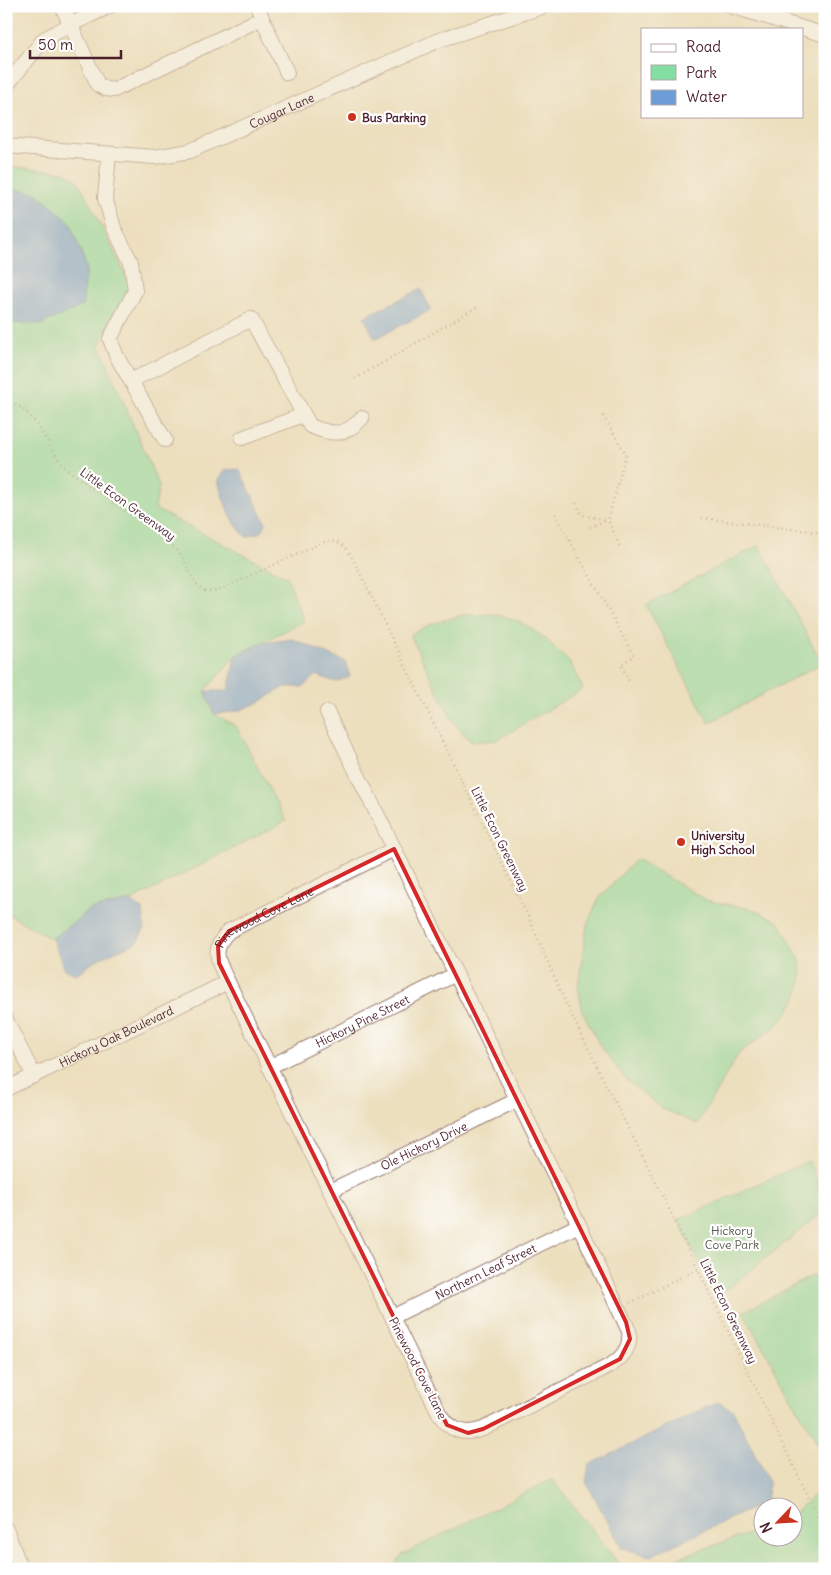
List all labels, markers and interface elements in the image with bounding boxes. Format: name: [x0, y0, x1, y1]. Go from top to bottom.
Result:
scale bar: [30, 28, 121, 60]
legend: [641, 28, 804, 118]
text: 50 m: [38, 35, 73, 54]
text: Road: [686, 37, 721, 56]
text: Park: [686, 63, 717, 82]
text: Water: [686, 87, 727, 106]
street label: Cougar Lane: [247, 89, 316, 131]
place label: Bus Parking: [362, 110, 427, 126]
marker: Bus Parking: [346, 111, 358, 123]
street label: Little Econ Greenway: [77, 464, 179, 544]
street label: Little Econ Greenway: [468, 784, 532, 894]
place label: University High School: [691, 828, 755, 858]
marker: University High School: [675, 836, 687, 848]
street label: Pinewood Cove Lane: [211, 883, 316, 950]
street label: Hickory Pine Street: [313, 991, 412, 1050]
street label: Hickory Oak Boulevard: [56, 1002, 176, 1070]
street label: Ole Hickory Drive: [378, 1118, 469, 1173]
park label: Hickory Cove Park: [705, 1223, 759, 1252]
street label: Northern Leaf Street: [433, 1240, 538, 1302]
street label: Little Econ Greenway: [697, 1256, 761, 1366]
street label: Pinewood Cove Lane: [386, 1314, 450, 1422]
north arrow: [754, 1498, 804, 1548]
text: N: [756, 1519, 776, 1536]

